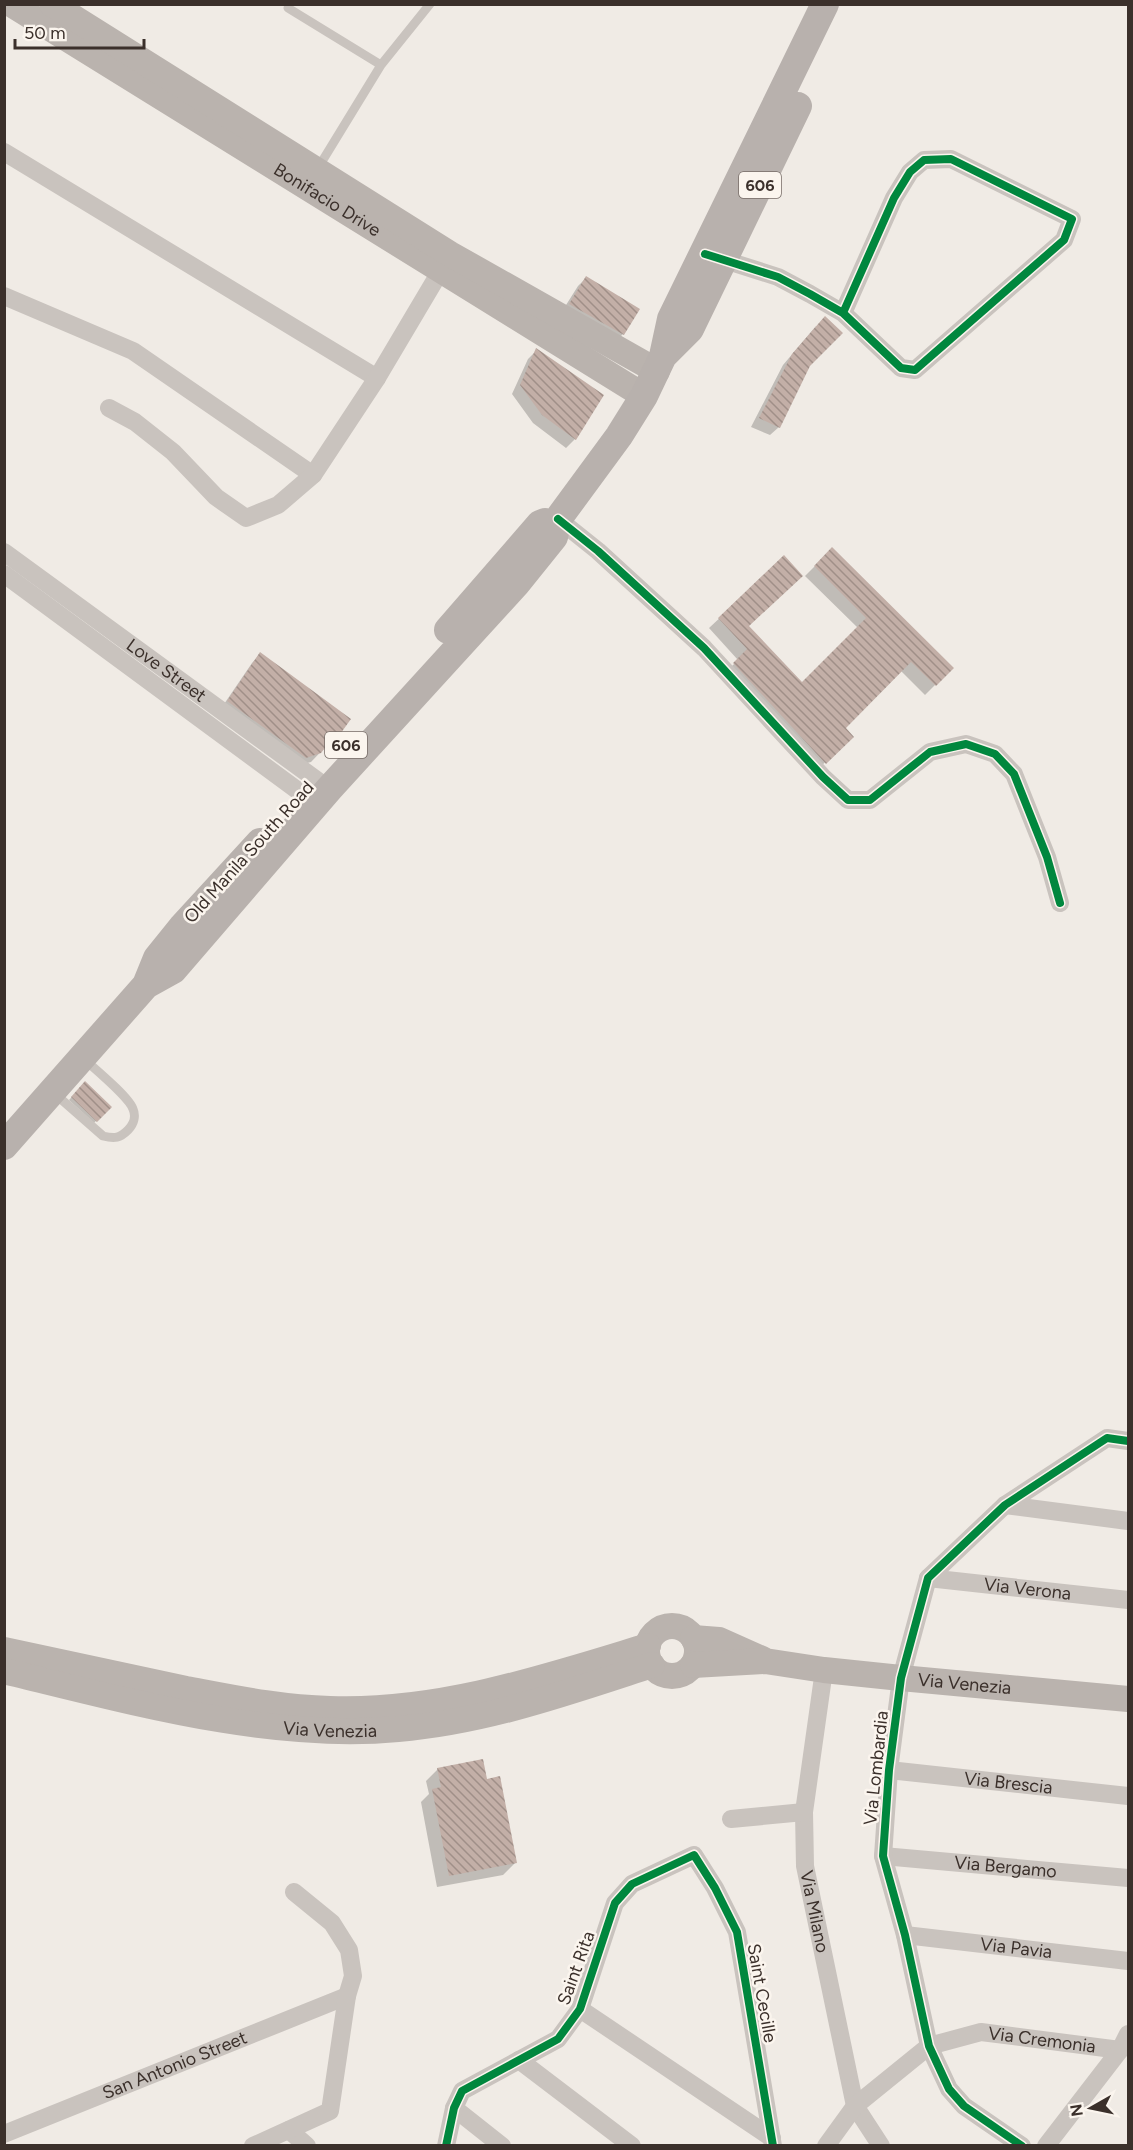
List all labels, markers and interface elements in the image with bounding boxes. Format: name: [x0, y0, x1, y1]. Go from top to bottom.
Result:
scale bar: [15, 12, 144, 50]
text: 50 m: [24, 22, 66, 44]
street label: Bonifacio Drive: [270, 158, 385, 241]
road number: 606: [739, 172, 781, 198]
street label: Love Street: [122, 634, 211, 707]
road number: 606: [325, 732, 367, 758]
street label: Old Manila South Road: [179, 776, 319, 928]
street label: Via Verona: [983, 1573, 1072, 1605]
street label: Via Venezia: [917, 1669, 1012, 1699]
street label: Via Lombardia: [859, 1710, 893, 1826]
street label: Via Venezia: [282, 1717, 377, 1742]
street label: Via Brescia: [963, 1767, 1054, 1799]
street label: Via Bergamo: [953, 1851, 1058, 1883]
street label: Via Milano: [795, 1869, 834, 1955]
street label: Saint Rita: [552, 1928, 600, 2008]
street label: Via Pavia: [979, 1933, 1053, 1963]
street label: Saint Cecille: [742, 1942, 782, 2044]
street label: Via Cremonia: [987, 2022, 1097, 2058]
street label: San Antonio Street: [99, 2026, 250, 2104]
north arrow: [1061, 2078, 1121, 2138]
text: N: [1066, 2103, 1087, 2118]

